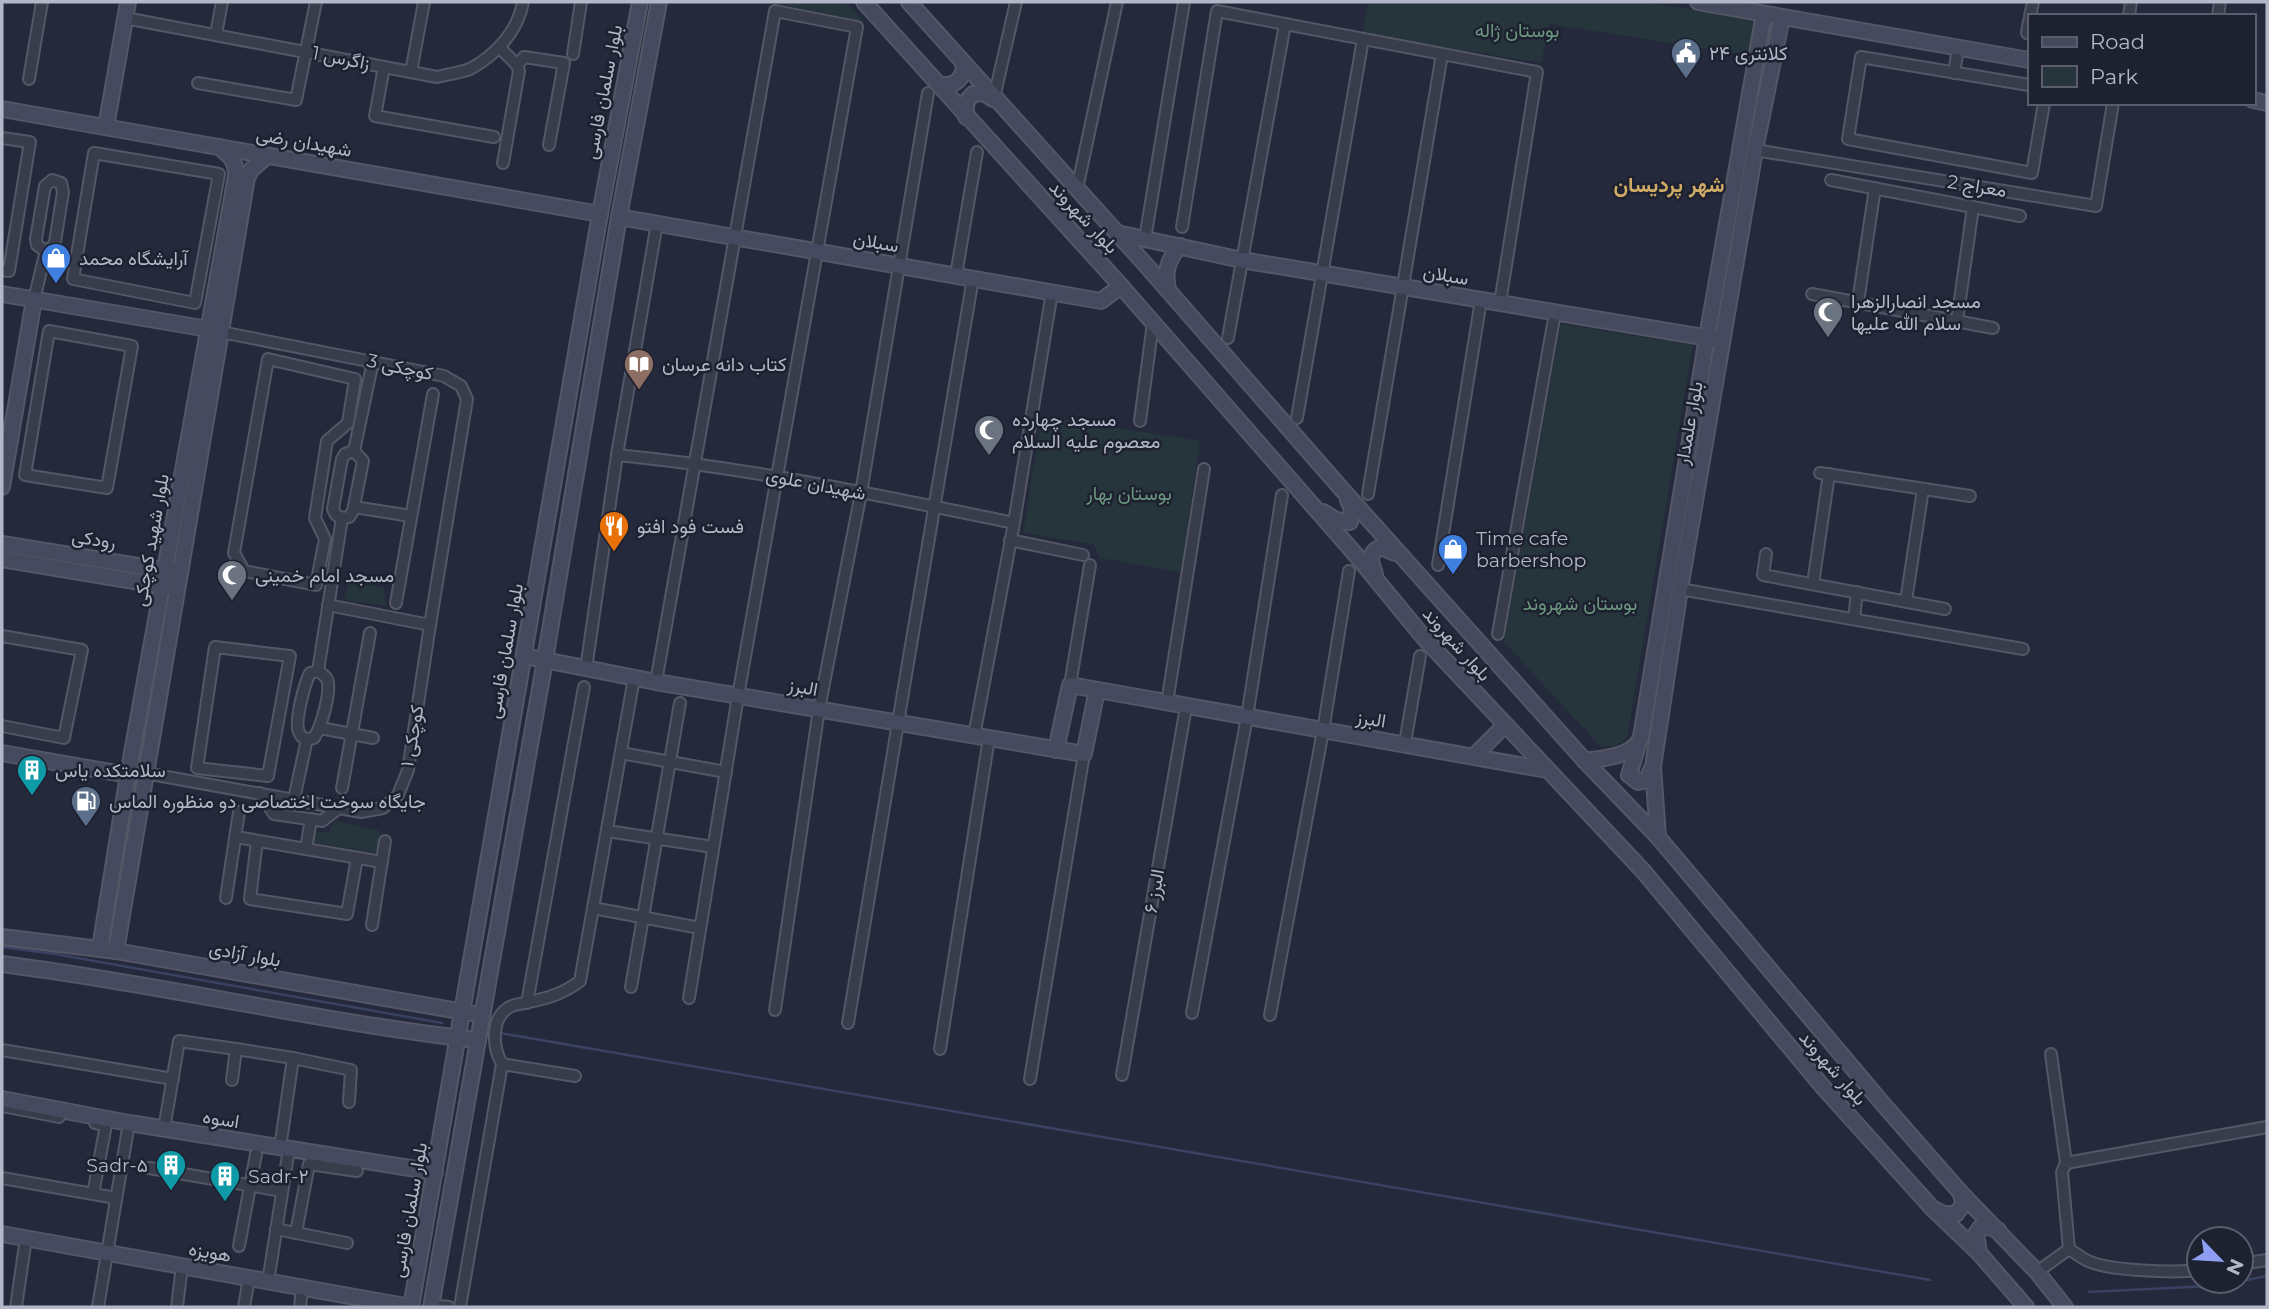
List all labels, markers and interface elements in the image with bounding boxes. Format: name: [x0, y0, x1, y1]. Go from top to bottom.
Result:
legend: [2028, 14, 2255, 105]
park label: بوستان ژاله: [1475, 19, 1559, 42]
street label: بلوار سلمان فارسی: [579, 23, 627, 161]
text: Road: [2090, 29, 2145, 54]
public building icon: کلانتری ۲۴: [1669, 36, 1703, 80]
street label: زاگرس 1: [310, 41, 372, 75]
place label: کلانتری ۲۴: [1709, 42, 1788, 65]
text: Park: [2090, 64, 2138, 89]
street label: شهیدان رضی: [254, 122, 354, 162]
street label: معراج 2: [1945, 170, 2008, 203]
district label: شهر پردیسان: [1614, 172, 1724, 199]
street label: بلوار شهروند: [1044, 176, 1124, 258]
street label: سبلان: [851, 227, 901, 257]
shop icon: آرایشگاه محمد: [39, 241, 73, 285]
place label: آرایشگاه محمد: [79, 247, 189, 270]
street label: سبلان: [1422, 260, 1470, 290]
place label: مسجد انصارالزهرا سلام الله علیها: [1851, 290, 1981, 336]
mosque icon: مسجد انصارالزهرا سلام الله علیها: [1811, 295, 1845, 339]
library icon: کتاب دانه عرسان: [622, 347, 656, 391]
street label: کوچکی 3: [364, 349, 435, 387]
place label: کتاب دانه عرسان: [662, 353, 787, 376]
street label: بلوار علمدار: [1670, 380, 1708, 467]
place label: مسجد چهارده معصوم علیه السلام: [1012, 408, 1160, 454]
mosque icon: مسجد چهارده معصوم علیه السلام: [972, 413, 1006, 457]
street label: شهیدان علوی: [764, 463, 868, 505]
street label: بلوار شهید کوچکی: [128, 472, 176, 608]
park label: بوستان بهار: [1085, 482, 1172, 505]
restaurant icon: فست فود افتو: [597, 509, 631, 553]
place label: فست فود افتو: [637, 515, 744, 538]
street label: رودکی: [70, 524, 118, 554]
place label: Time cafe barbershop: [1476, 527, 1586, 572]
shop icon: Time cafe barbershop: [1436, 532, 1470, 576]
mosque icon: مسجد امام خمینی: [215, 558, 249, 602]
place label: مسجد امام خمینی: [255, 564, 394, 588]
street label: بلوار سلمان فارسی: [482, 582, 528, 720]
park label: بوستان شهروند: [1523, 592, 1637, 615]
street label: بلوار شهروند: [1418, 602, 1496, 686]
street label: البرز: [785, 673, 820, 701]
street label: کوچکی ۱: [395, 703, 431, 769]
street label: البرز: [1353, 705, 1388, 733]
building icon: سلامتکده یاس: [15, 753, 49, 797]
place label: سلامتکده یاس: [55, 759, 166, 782]
fuel station icon: جایگاه سوخت اختصاصی دو منظوره الماس: [69, 784, 103, 828]
place label: جایگاه سوخت اختصاصی دو منظوره الماس: [109, 790, 426, 813]
street label: البرز ۶: [1139, 867, 1169, 915]
street label: بلوار آزادی: [207, 936, 283, 972]
street label: بلوار شهروند: [1794, 1026, 1872, 1110]
street label: اسوه: [201, 1105, 241, 1133]
street label: بلوار سلمان فارسی: [386, 1141, 432, 1279]
building icon: Sadr-۵: [154, 1148, 188, 1192]
place label: Sadr-۵: [86, 1154, 148, 1177]
building icon: Sadr-۲: [208, 1159, 242, 1203]
place label: Sadr-۲: [248, 1165, 308, 1188]
north arrow: [2185, 1225, 2255, 1295]
street label: هویزه: [187, 1237, 233, 1267]
text: N: [2221, 1255, 2249, 1279]

